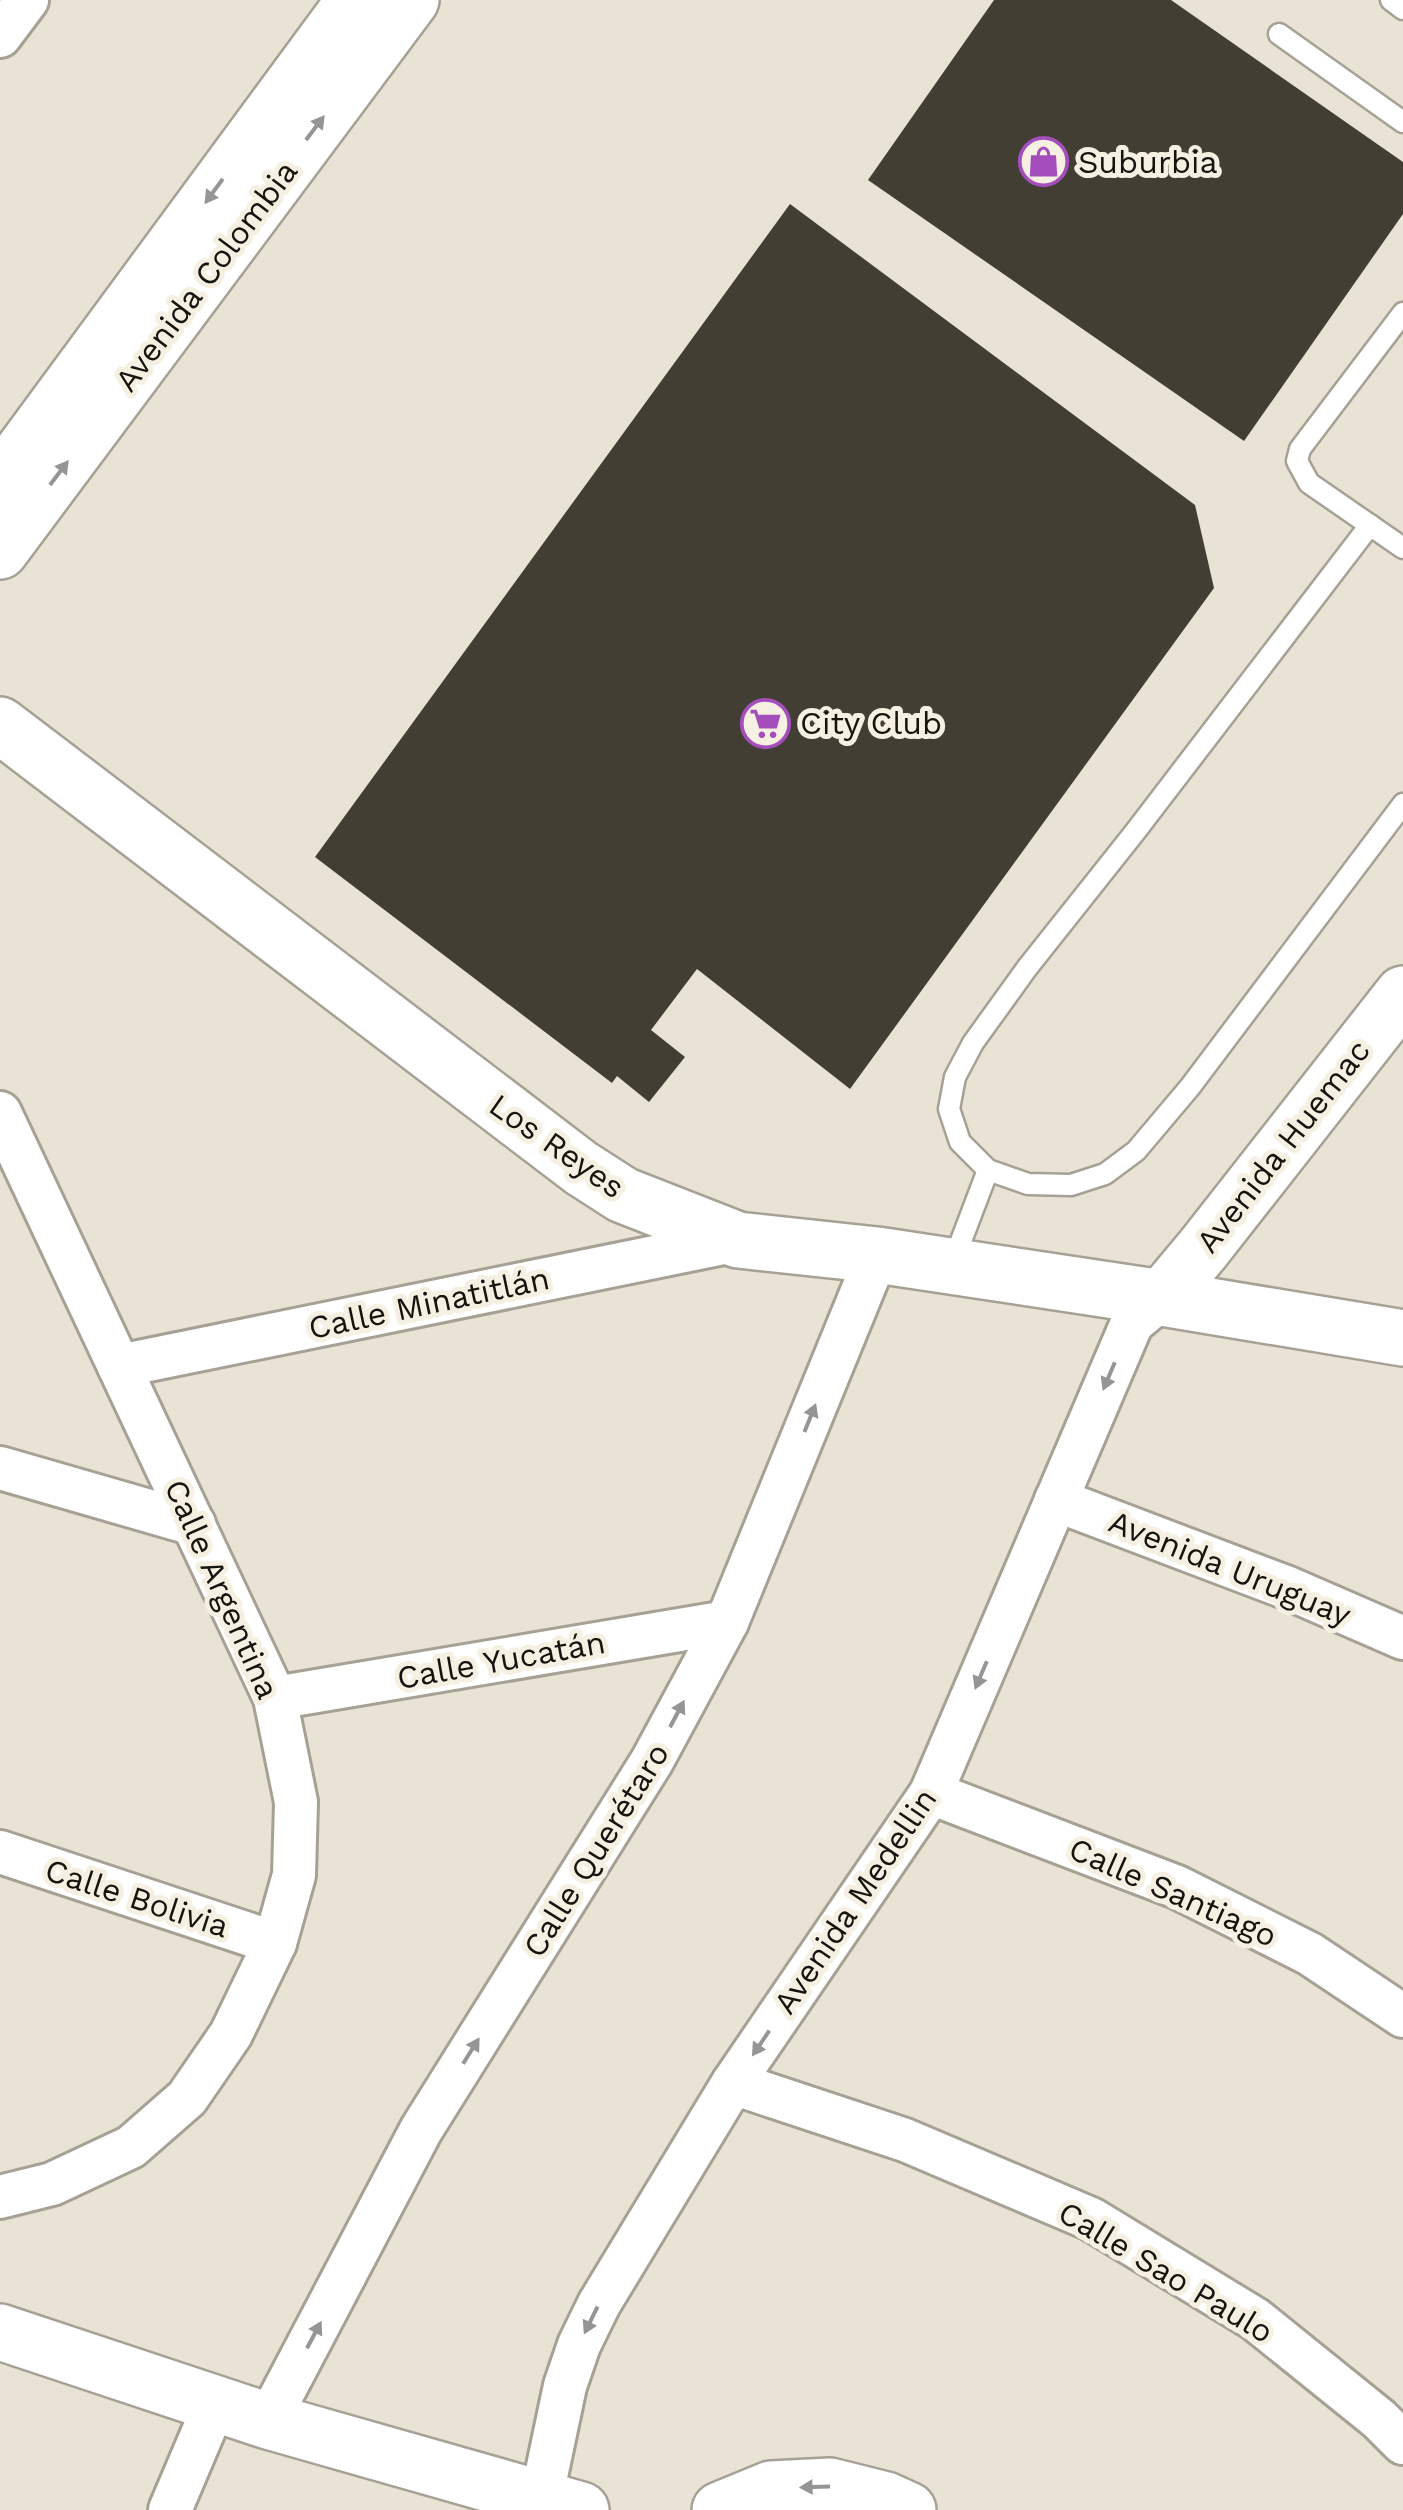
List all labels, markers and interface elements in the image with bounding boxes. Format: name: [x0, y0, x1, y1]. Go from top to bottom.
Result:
one-way arrow: [305, 115, 325, 141]
shop icon: Suburbia: [1017, 136, 1069, 188]
place label: Suburbia: [1078, 143, 1218, 181]
street label: Avenida Colombia: [107, 153, 305, 399]
one-way arrow: [204, 178, 224, 204]
one-way arrow: [48, 460, 68, 486]
supermarket icon: City Club: [739, 697, 791, 749]
place label: City Club: [800, 704, 942, 742]
street label: Avenida Huemac: [1188, 1032, 1378, 1260]
street label: Los Reyes: [482, 1086, 632, 1206]
street label: Calle Minatitlán: [305, 1259, 553, 1347]
one-way arrow: [1101, 1362, 1117, 1391]
one-way arrow: [803, 1403, 819, 1433]
street label: Calle Argentina: [157, 1473, 287, 1705]
street label: Avenida Uruguay: [1103, 1502, 1357, 1634]
street label: Calle Yucatán: [394, 1623, 608, 1697]
one-way arrow: [973, 1660, 989, 1690]
one-way arrow: [669, 1700, 686, 1729]
street label: Calle Querétaro: [515, 1736, 677, 1964]
street label: Avenida Medellin: [765, 1781, 945, 2021]
street label: Calle Santiago: [1063, 1829, 1283, 1955]
street label: Calle Bolivia: [40, 1850, 234, 1946]
one-way arrow: [752, 2029, 771, 2056]
one-way arrow: [462, 2037, 479, 2065]
street label: Calle Sao Paulo: [1052, 2193, 1280, 2351]
one-way arrow: [583, 2305, 600, 2334]
one-way arrow: [305, 2320, 322, 2349]
one-way arrow: [798, 2480, 830, 2496]

